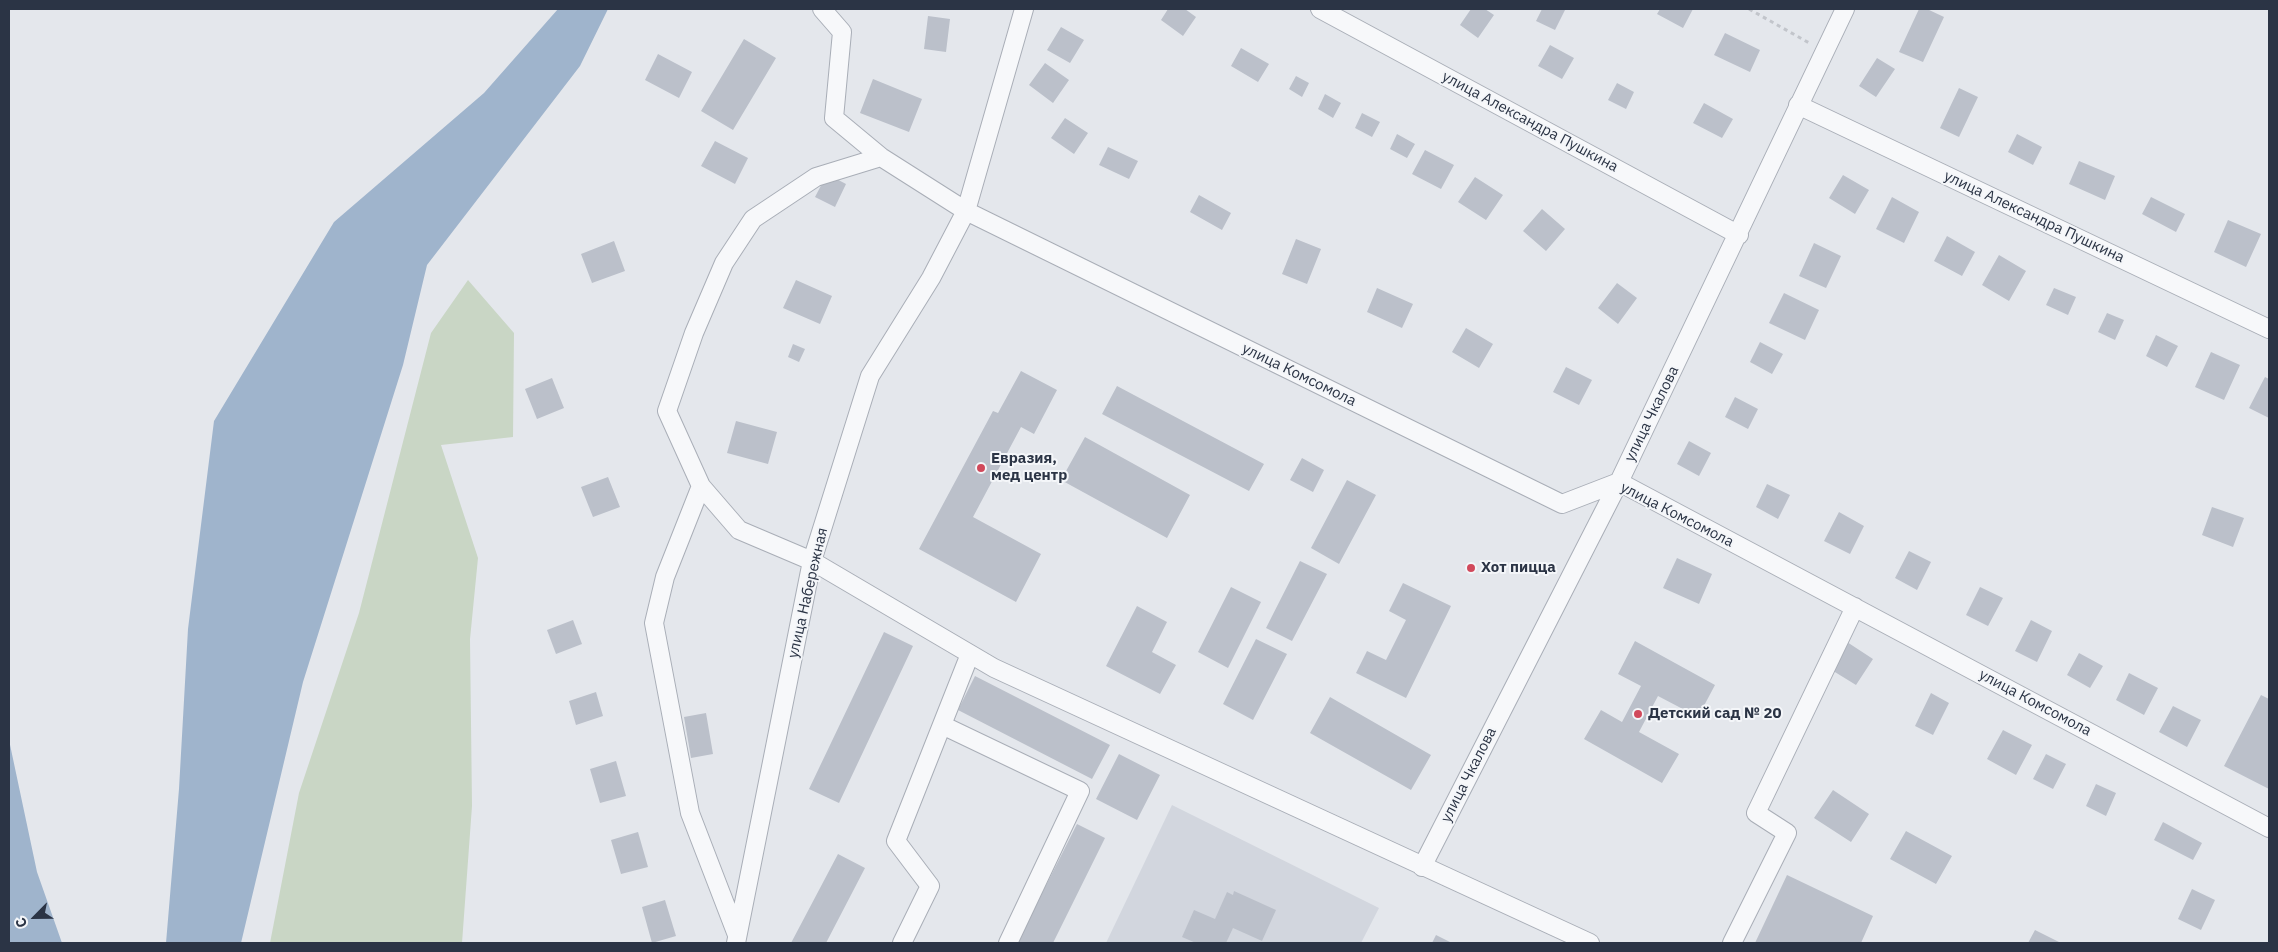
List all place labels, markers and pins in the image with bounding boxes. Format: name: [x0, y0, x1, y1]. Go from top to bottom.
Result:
place label: Евразия, мед центр: [991, 450, 1067, 485]
marker: Евразия, мед центр: [975, 462, 987, 474]
place label: Хот пицца: [1481, 559, 1556, 577]
marker: Хот пицца: [1465, 562, 1477, 574]
place label: Детский сад № 20: [1648, 705, 1781, 723]
marker: Детский сад № 20: [1632, 708, 1644, 720]

